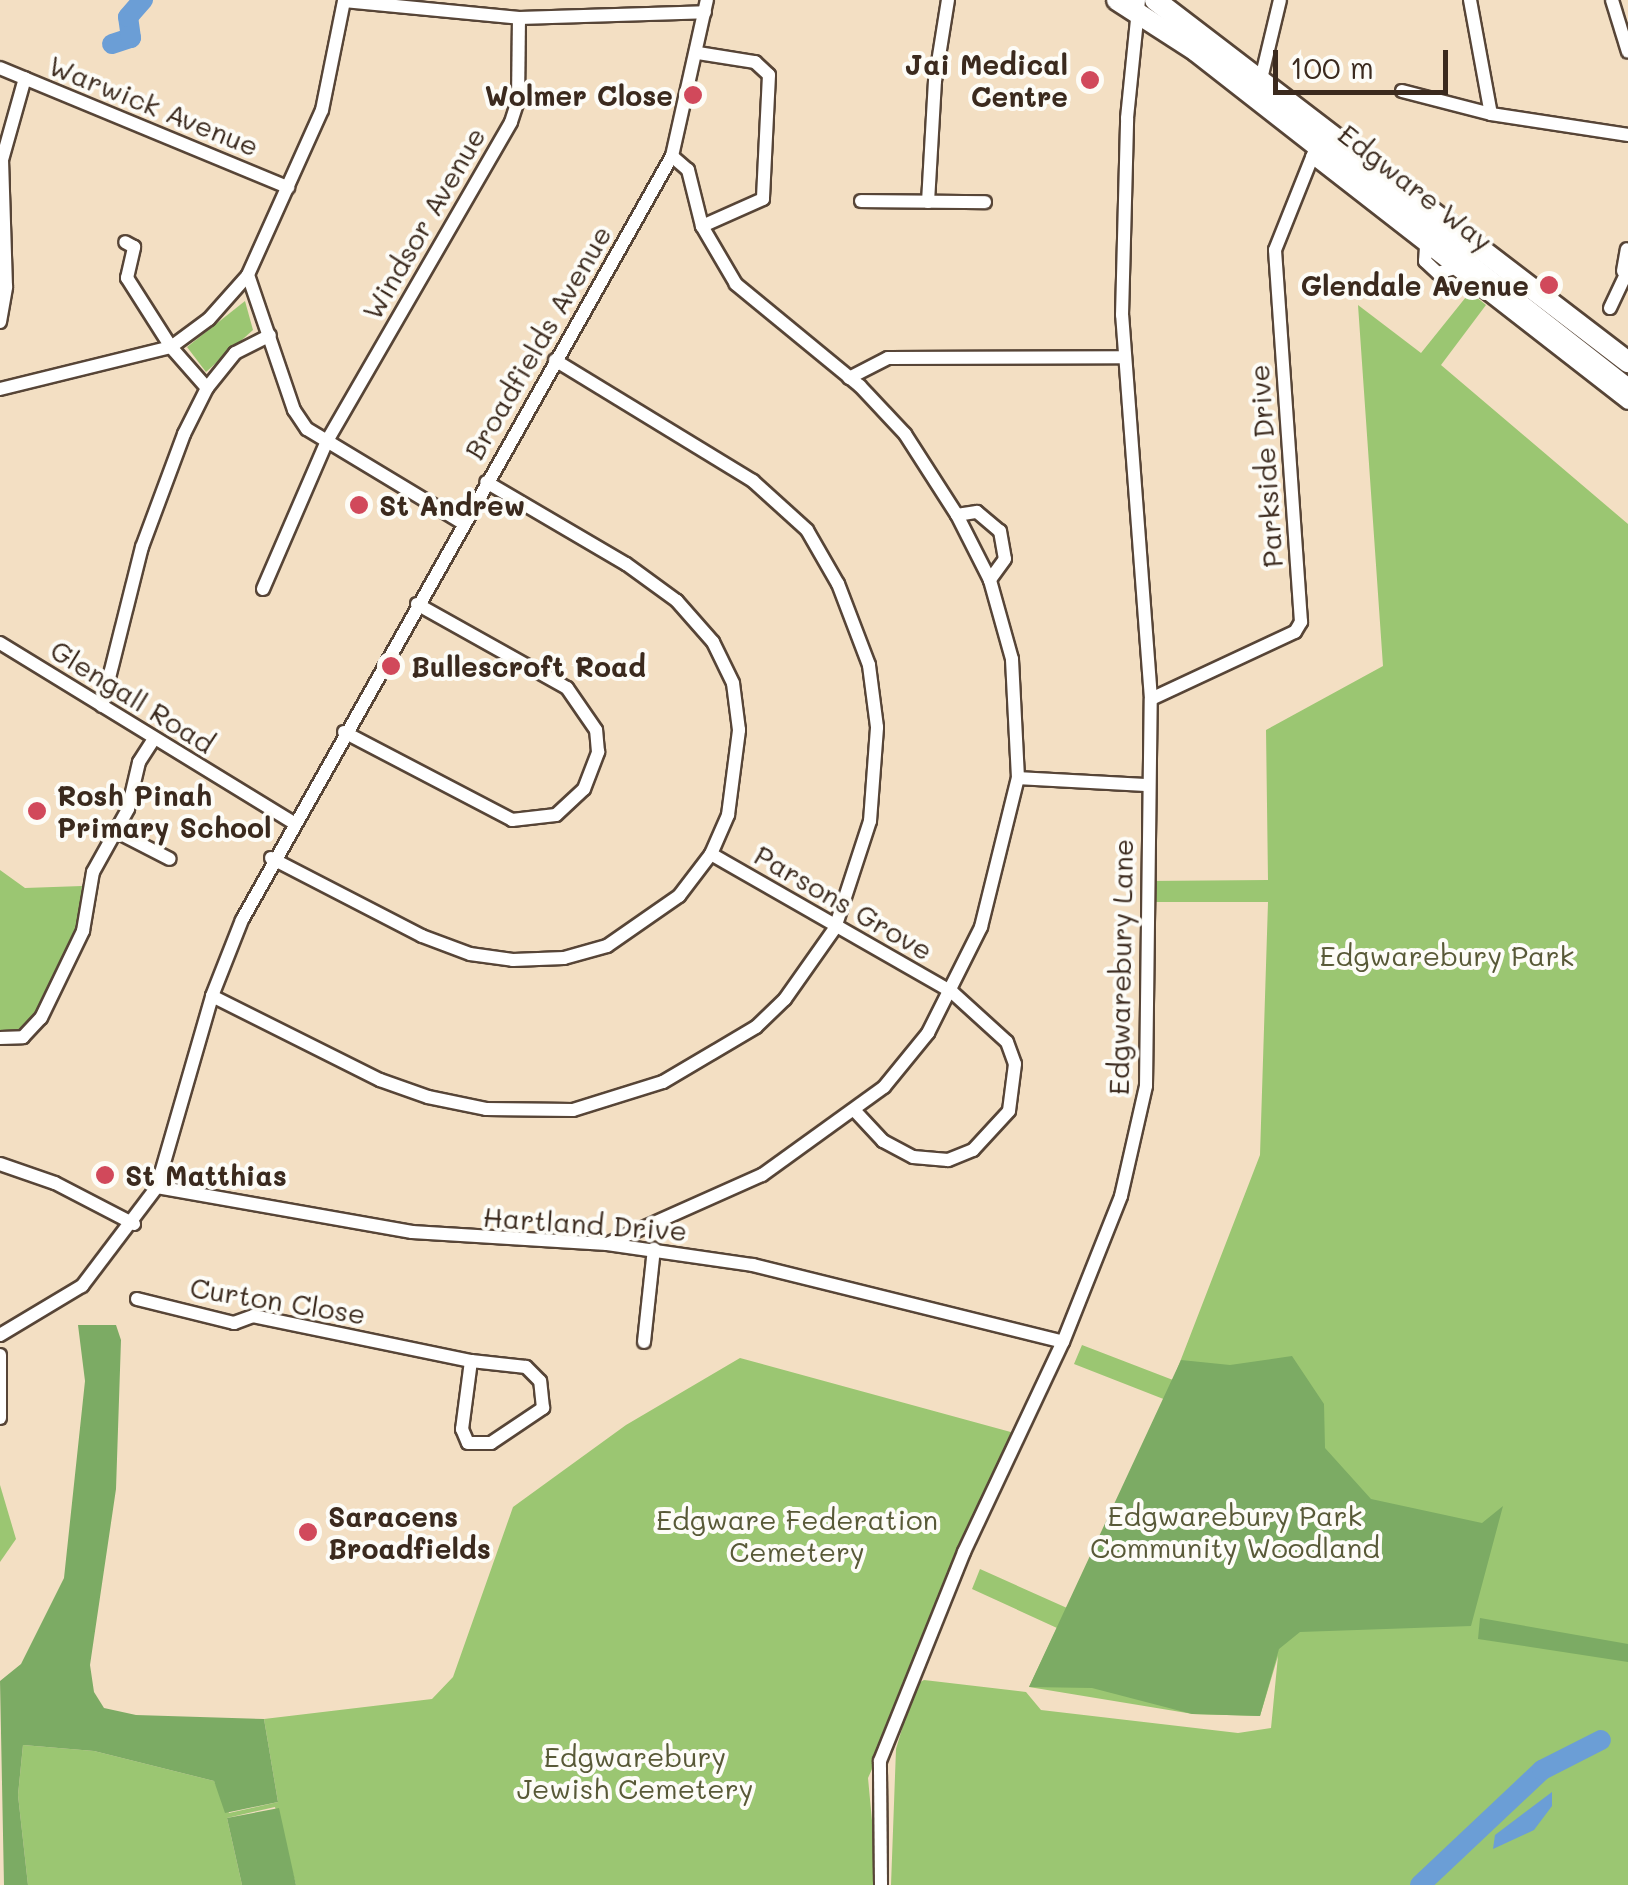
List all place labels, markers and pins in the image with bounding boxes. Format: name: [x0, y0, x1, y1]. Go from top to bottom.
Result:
place label: Jai Medical Centre: [905, 47, 1068, 113]
marker: Jai Medical Centre: [1077, 67, 1103, 93]
place label: Wolmer Close: [485, 78, 673, 112]
marker: Wolmer Close: [682, 84, 704, 106]
place label: Glendale Avenue: [1300, 268, 1529, 302]
marker: Glendale Avenue: [1538, 274, 1560, 296]
place label: St Andrew: [379, 488, 525, 522]
marker: St Andrew: [348, 494, 370, 516]
place label: Bullescroft Road: [411, 649, 646, 683]
marker: Bullescroft Road: [380, 655, 402, 677]
place label: Rosh Pinah Primary School: [57, 778, 272, 844]
marker: Rosh Pinah Primary School: [26, 800, 48, 822]
place label: St Matthias: [125, 1158, 287, 1192]
marker: St Matthias: [94, 1164, 116, 1186]
place label: Saracens Broadfields: [328, 1499, 491, 1565]
marker: Saracens Broadfields: [297, 1521, 319, 1543]

